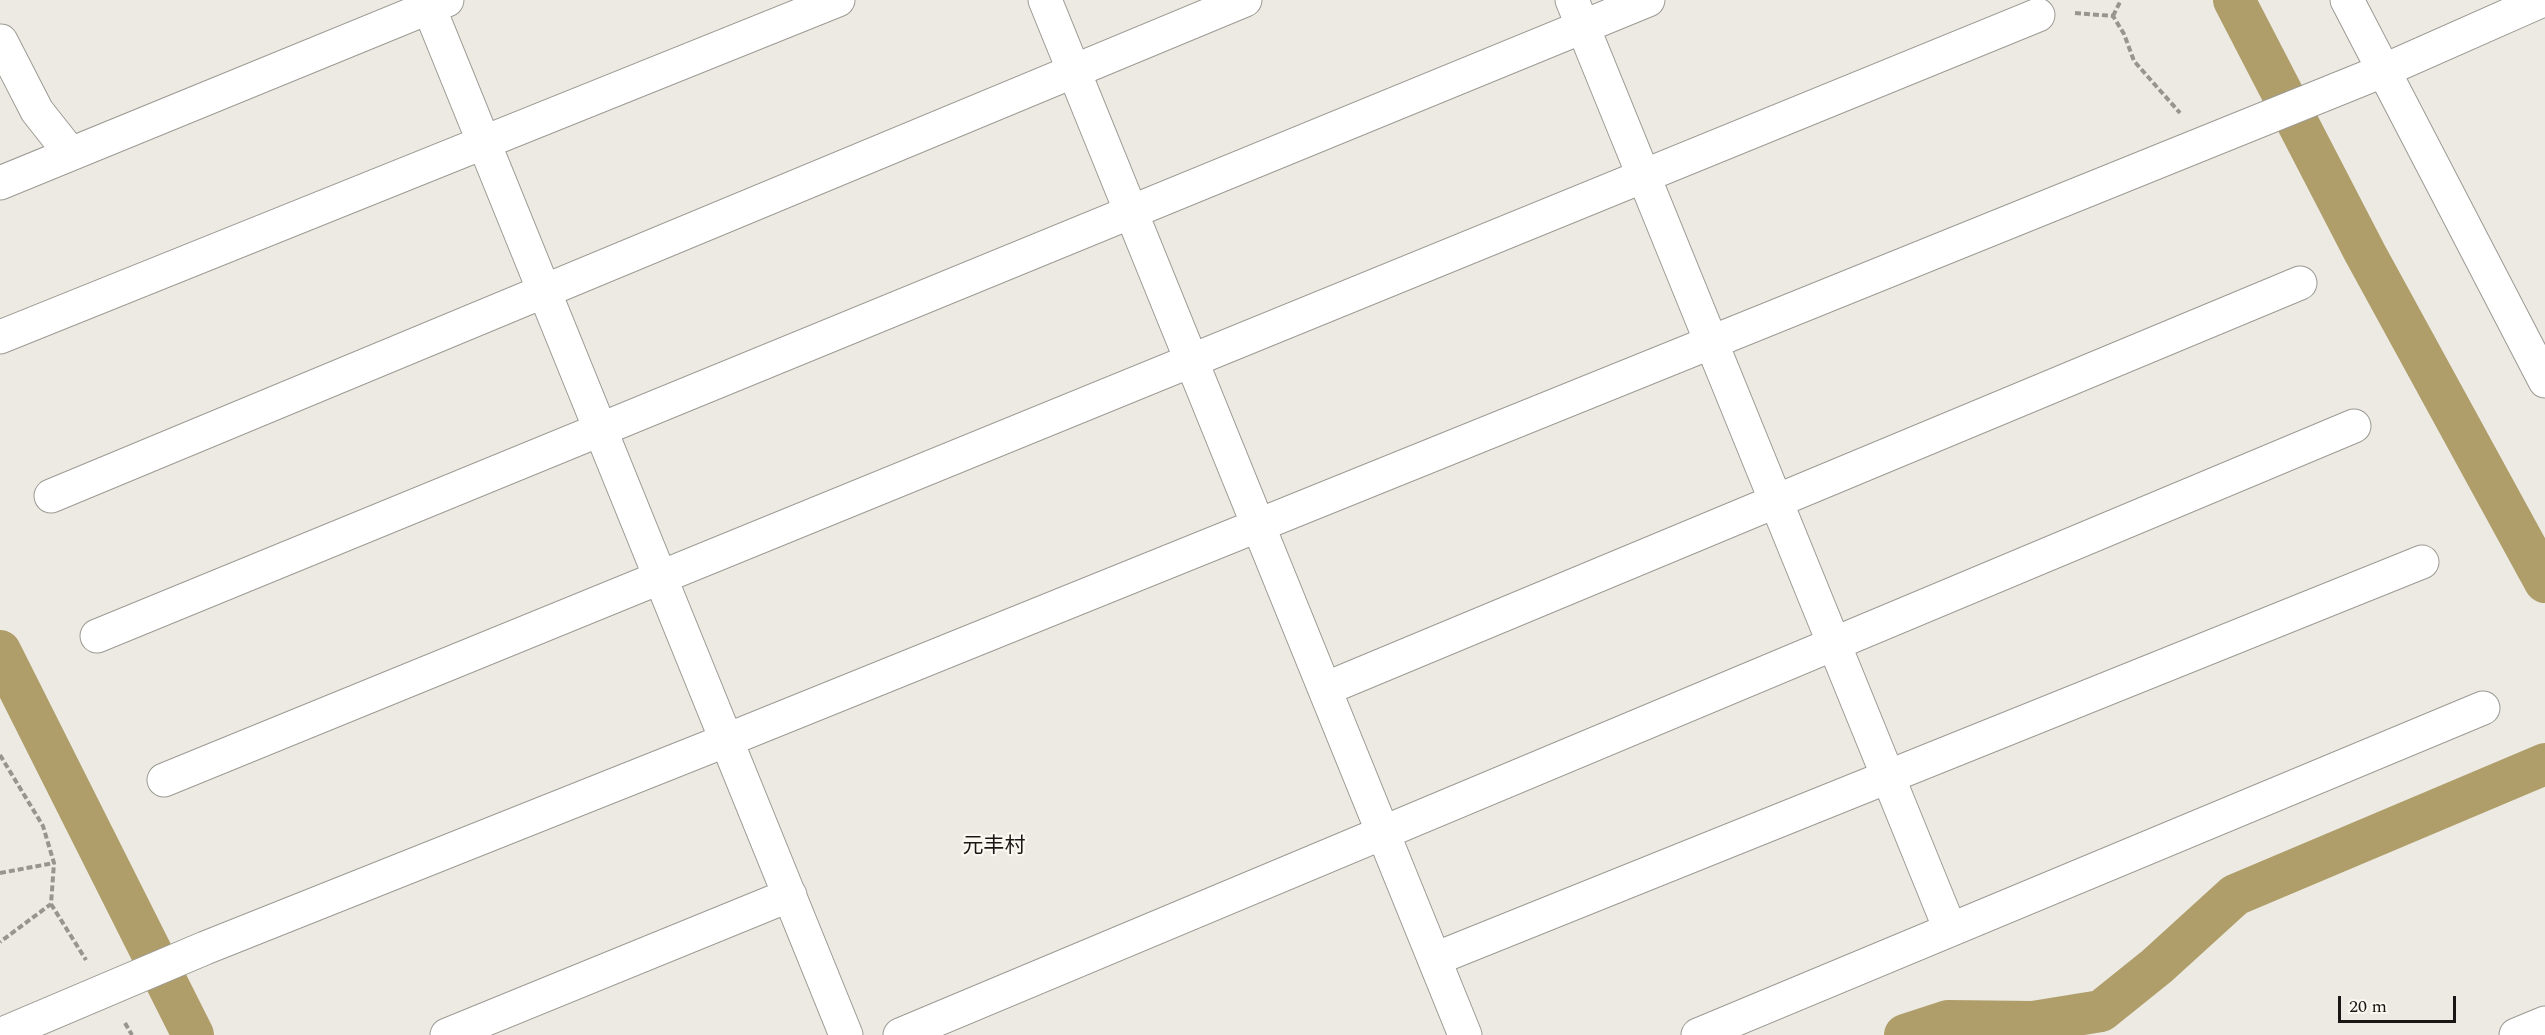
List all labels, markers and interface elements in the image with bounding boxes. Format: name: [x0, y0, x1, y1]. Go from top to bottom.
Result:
district label: 元丰村: [963, 835, 1025, 861]
scale bar: [2341, 984, 2460, 1022]
text: 20 m: [2349, 993, 2387, 1020]

